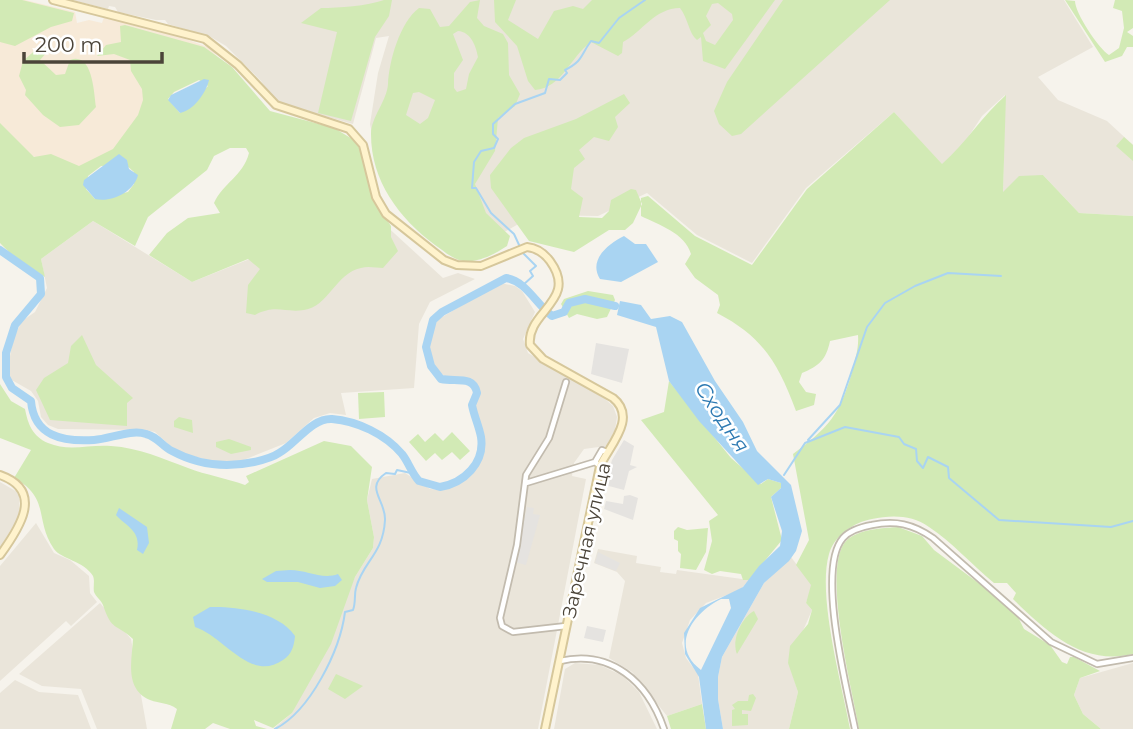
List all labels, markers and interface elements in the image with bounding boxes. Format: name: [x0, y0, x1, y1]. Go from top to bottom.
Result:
scale bar: [24, 21, 163, 65]
text: 200 m: [35, 32, 102, 57]
water label: Сходня: [690, 377, 755, 457]
street label: Заречная улица: [557, 460, 616, 620]

